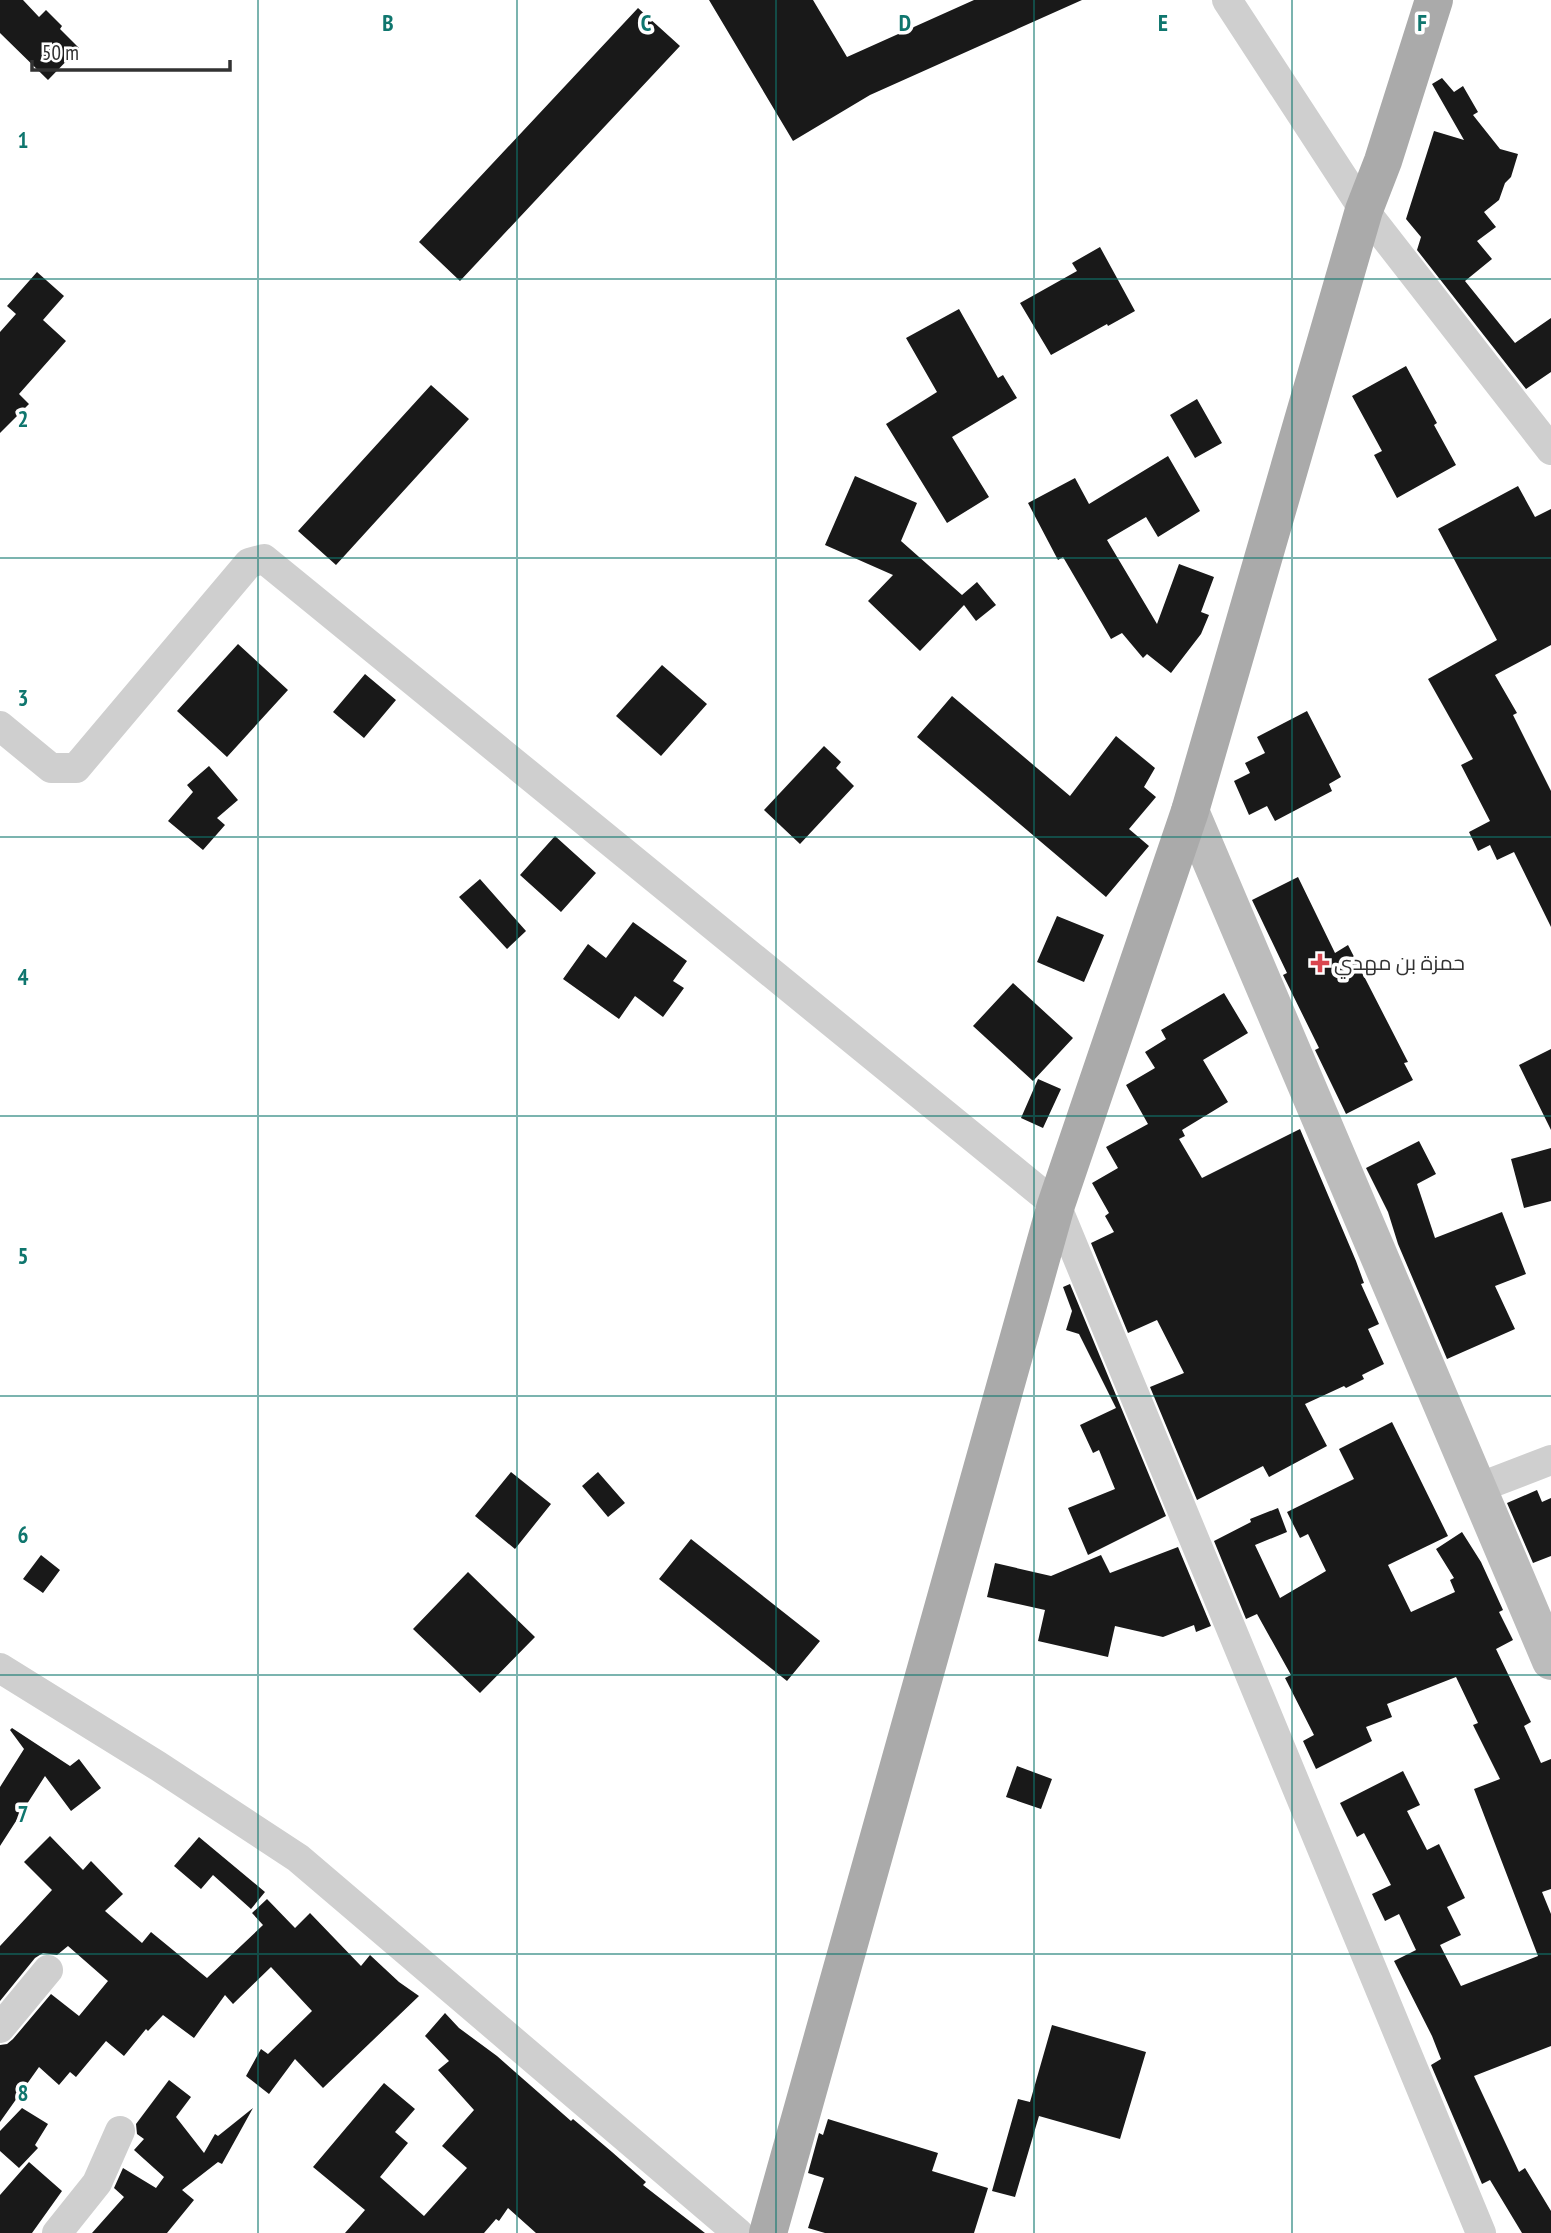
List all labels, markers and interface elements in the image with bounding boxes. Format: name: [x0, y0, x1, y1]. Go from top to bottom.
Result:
text: B: [382, 8, 394, 37]
text: C: [641, 8, 652, 37]
text: D: [899, 8, 911, 37]
text: E: [1158, 8, 1168, 37]
text: F: [1417, 8, 1427, 37]
scale bar: [32, 28, 229, 72]
text: 50 m: [42, 39, 79, 66]
text: 1: [18, 125, 29, 154]
text: 2: [18, 404, 29, 433]
text: 3: [18, 683, 29, 712]
place label: حمزة بن مهدي: [1334, 949, 1465, 979]
marker: حمزة بن مهدي: [1312, 955, 1328, 971]
text: 4: [18, 962, 29, 991]
text: 5: [18, 1241, 29, 1270]
text: 6: [18, 1520, 29, 1549]
text: 7: [18, 1799, 29, 1828]
text: 8: [18, 2078, 29, 2107]

